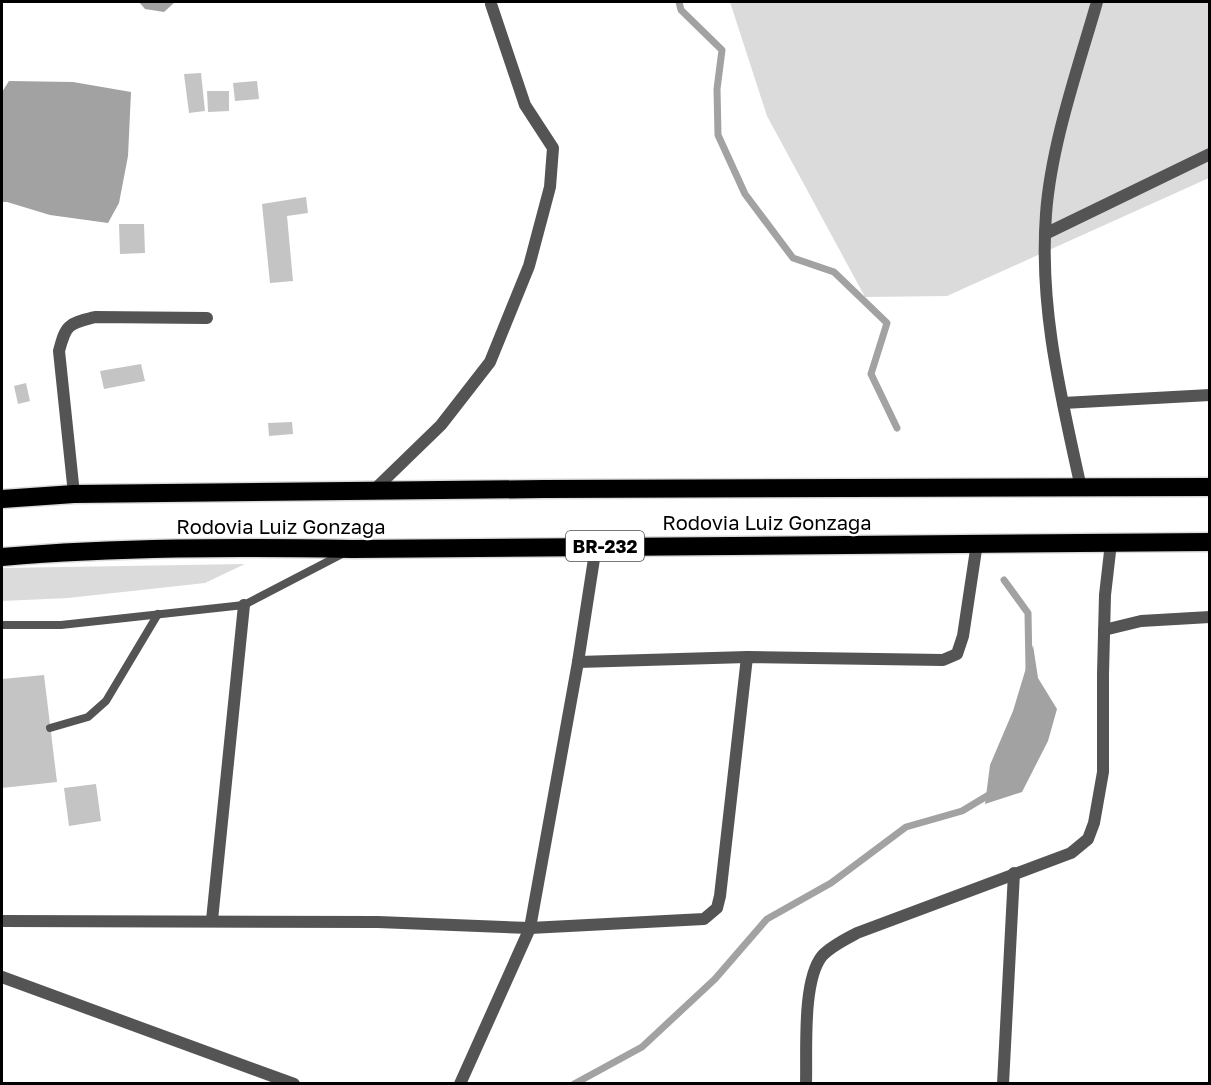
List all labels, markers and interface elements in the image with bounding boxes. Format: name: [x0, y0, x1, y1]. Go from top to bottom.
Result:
street label: Rodovia Luiz Gonzaga: [662, 510, 872, 534]
street label: Rodovia Luiz Gonzaga: [176, 514, 386, 538]
road number: BR-232: [566, 531, 644, 561]

